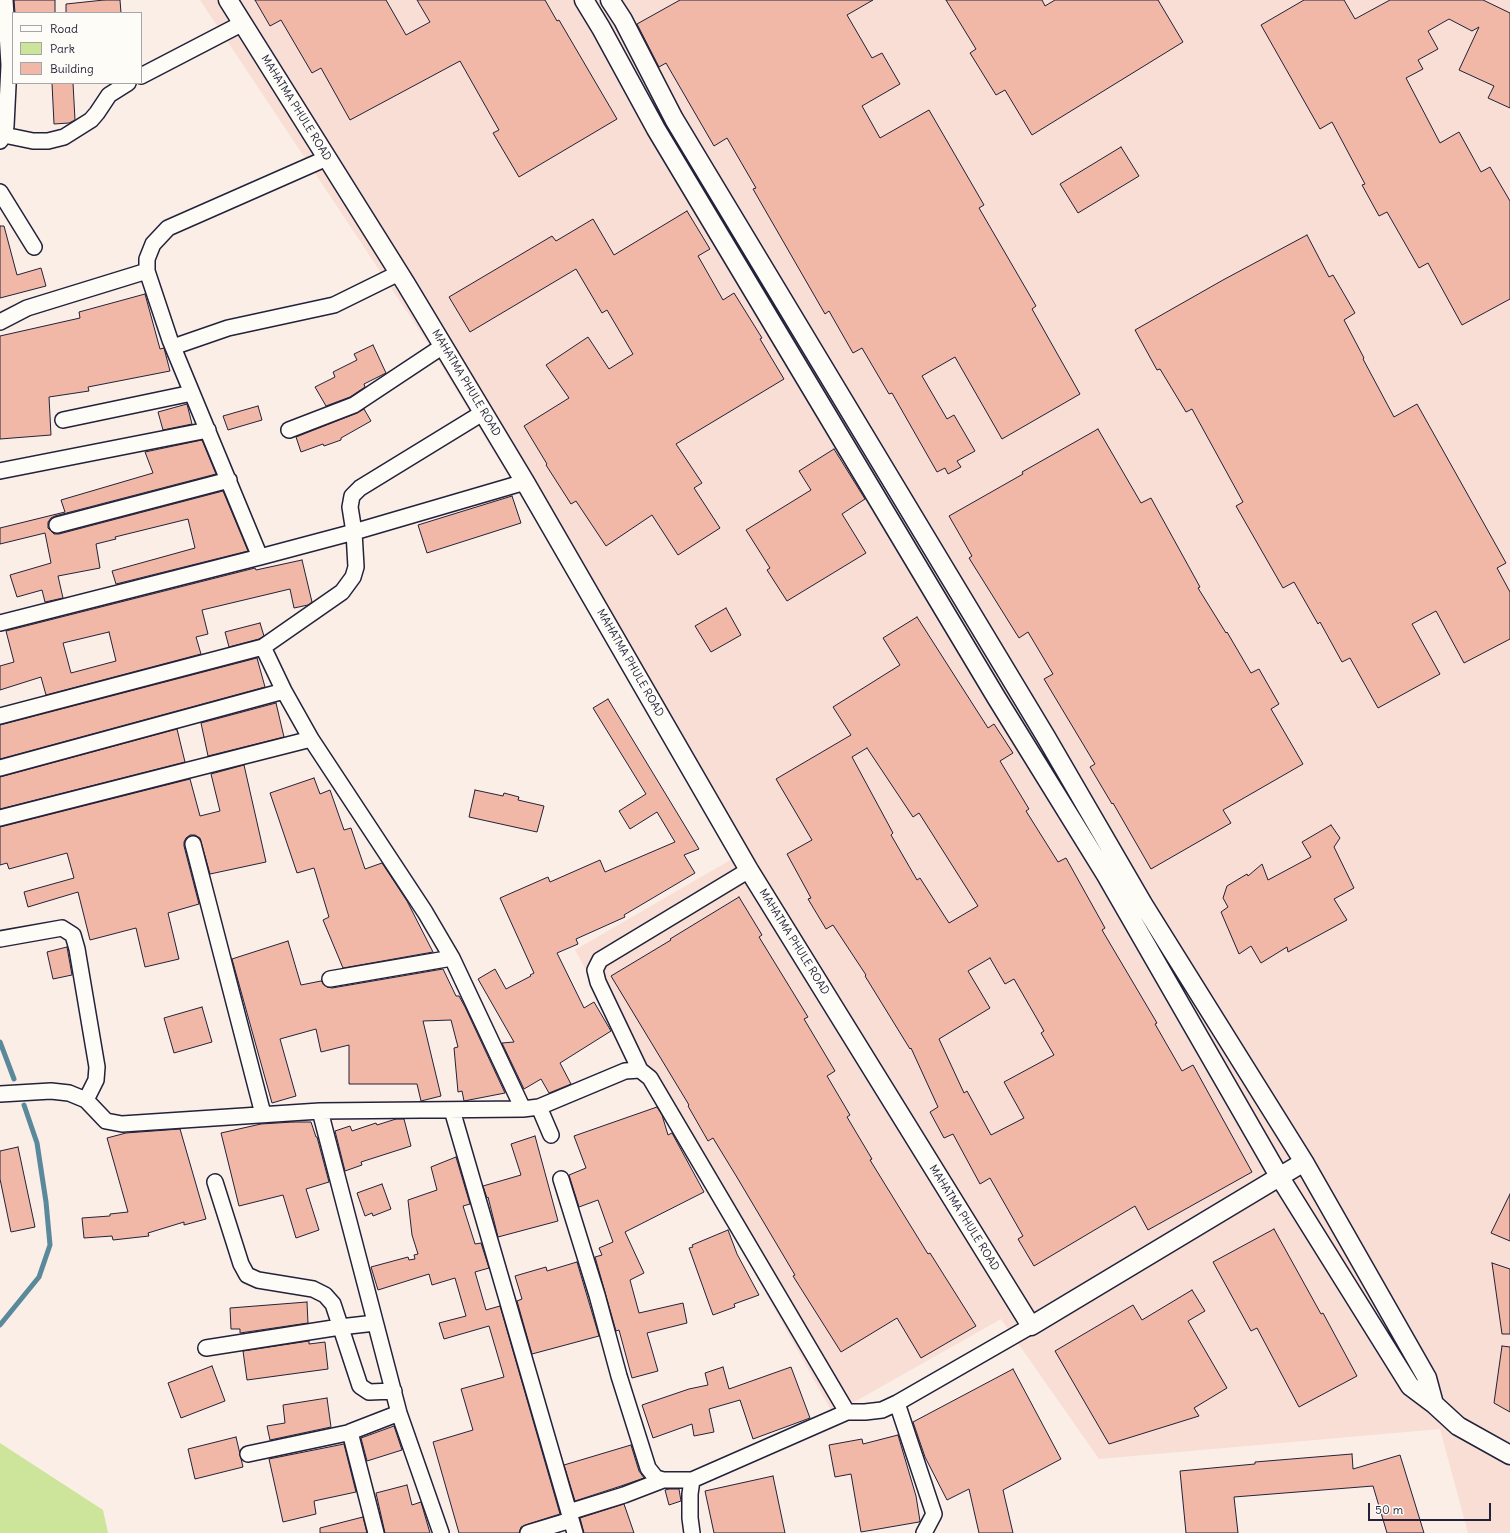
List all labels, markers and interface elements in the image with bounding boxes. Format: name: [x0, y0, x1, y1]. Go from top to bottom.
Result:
legend: [12, 12, 142, 84]
text: Road: [50, 21, 78, 36]
text: Park: [50, 41, 75, 56]
street label: MAHATMA PHULE ROAD: [258, 53, 334, 163]
text: Building: [50, 61, 94, 76]
street label: MAHATMA PHULE ROAD: [429, 327, 503, 439]
street label: MAHATMA PHULE ROAD: [594, 607, 666, 719]
street label: MAHATMA PHULE ROAD: [756, 887, 832, 997]
street label: MAHATMA PHULE ROAD: [926, 1163, 1002, 1273]
scale bar: [1370, 1495, 1493, 1521]
text: 50 m: [1375, 1502, 1403, 1517]

